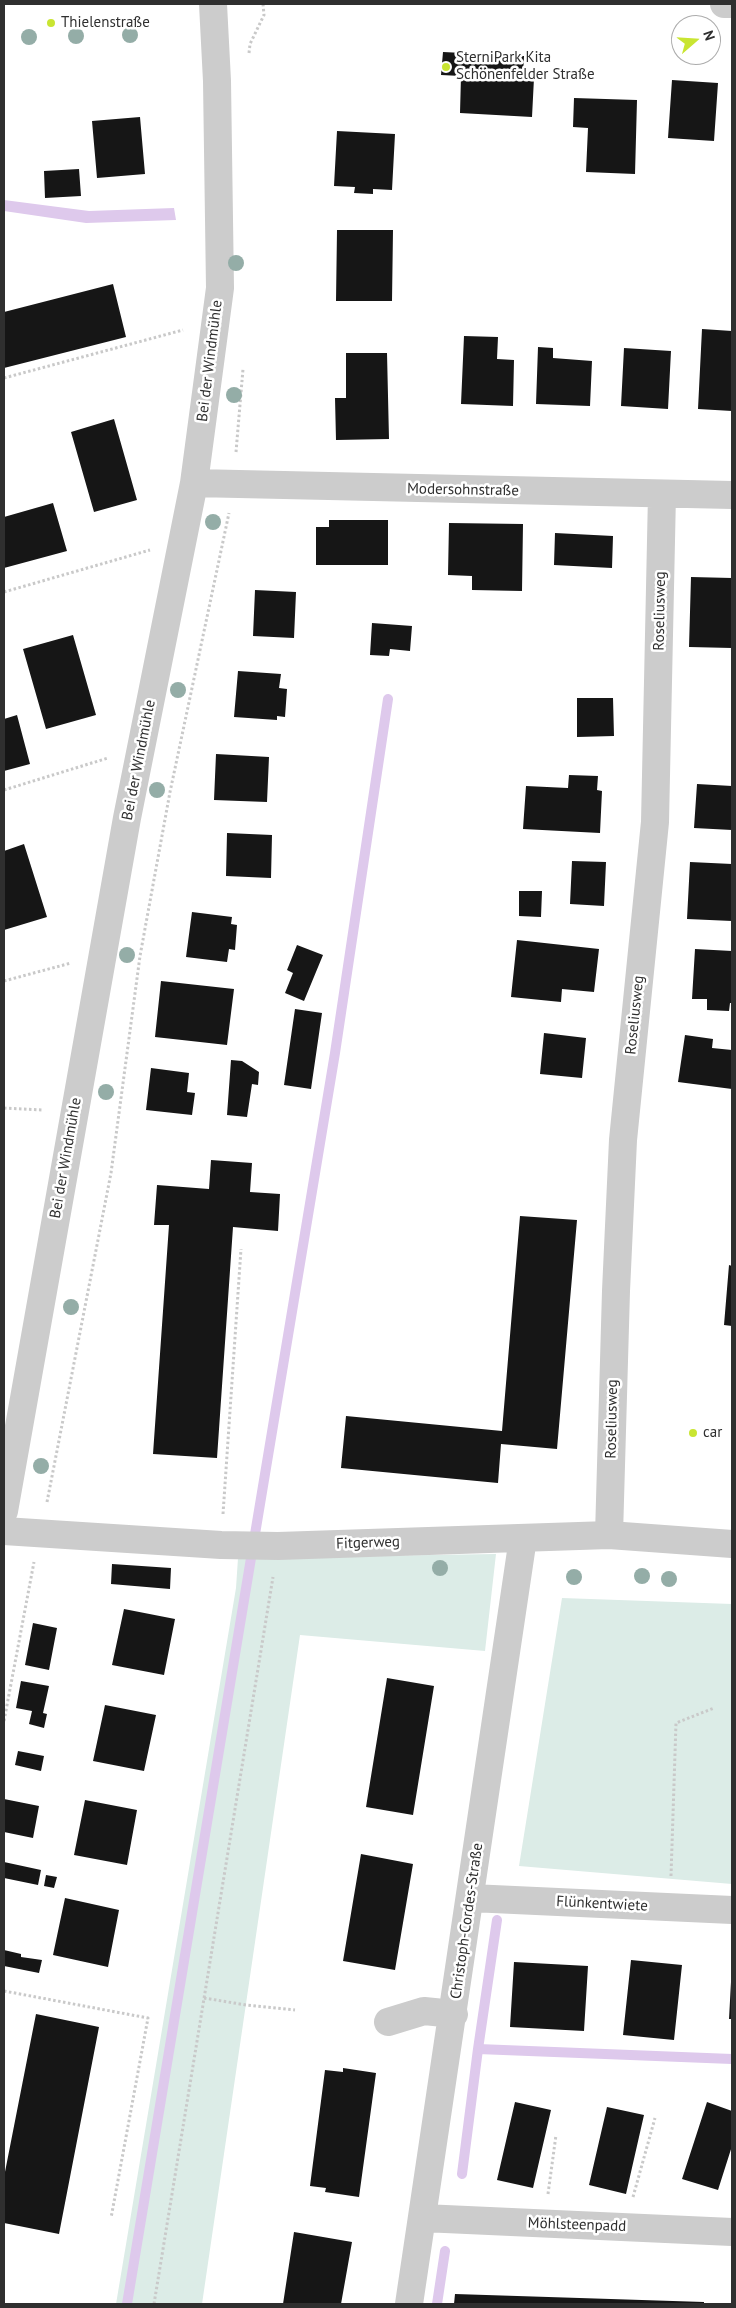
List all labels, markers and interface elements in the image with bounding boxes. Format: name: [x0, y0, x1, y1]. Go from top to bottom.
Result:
place label: Thielenstraße: [61, 14, 150, 32]
north arrow: [671, 15, 721, 65]
marker: Thielenstraße: [45, 17, 57, 29]
text: N: [699, 28, 719, 43]
place label: SterniPark Kita Schönenfelder Straße: [456, 49, 595, 84]
marker: SterniPark Kita Schönenfelder Straße: [440, 61, 452, 73]
street label: Bei der Windmühle: [194, 299, 226, 423]
street label: Modersohnstraße: [407, 480, 519, 500]
street label: Roseliusweg: [650, 571, 670, 651]
street label: Bei der Windmühle: [118, 698, 160, 822]
street label: Roseliusweg: [622, 975, 648, 1055]
street label: Bei der Windmühle: [47, 1096, 85, 1220]
street label: Roseliusweg: [602, 1379, 622, 1459]
place label: car: [703, 1424, 722, 1442]
marker: car: [687, 1427, 699, 1439]
street label: Fitgerweg: [336, 1533, 400, 1553]
street label: Christoph-Cordes-Straße: [447, 1842, 487, 2000]
street label: Flünkentwiete: [556, 1893, 648, 1915]
street label: Möhlsteenpadd: [527, 2214, 627, 2236]

